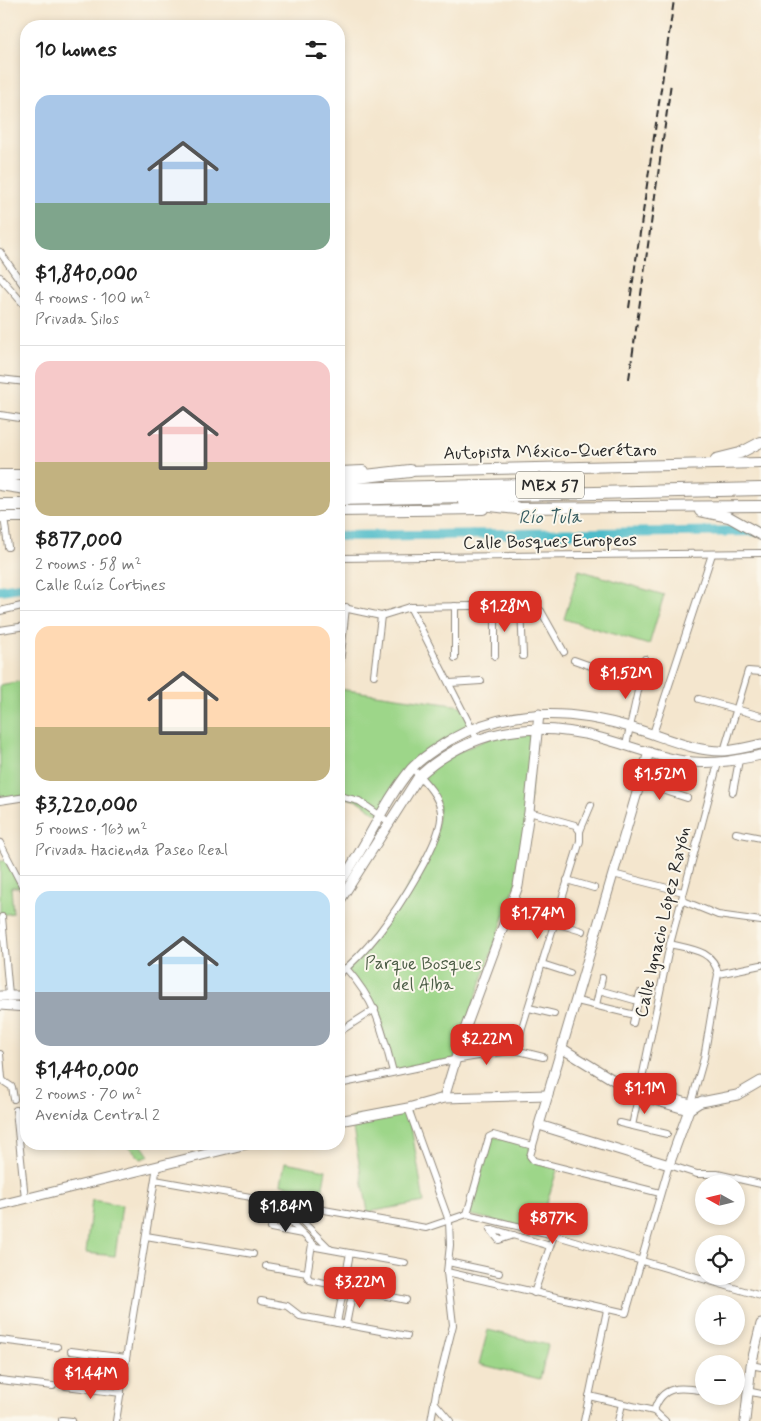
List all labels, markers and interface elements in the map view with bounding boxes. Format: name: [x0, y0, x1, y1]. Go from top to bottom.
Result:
text: 10 homes: [35, 36, 117, 64]
icon: filters: [302, 36, 330, 64]
icon: home: [138, 128, 228, 218]
text: $1,840,000: [35, 260, 138, 288]
text: 4 rooms · 100 m²: [35, 288, 151, 309]
text: Privada Silos: [35, 309, 119, 330]
icon: home: [138, 393, 228, 483]
street label: Autopista México-Querétaro: [443, 438, 657, 466]
road number: MEX 57: [516, 472, 584, 498]
water label: Río Tula: [518, 504, 582, 531]
text: $877,000: [35, 526, 122, 554]
street label: Calle Bosques Europeos: [463, 528, 637, 556]
text: 2 rooms · 58 m²: [35, 554, 141, 575]
text: Calle Ruíz Cortines: [35, 575, 166, 596]
pin: $1.28M: [464, 590, 546, 633]
text: $1.28M: [480, 596, 530, 617]
icon: home: [138, 658, 228, 748]
pin: $1.52M: [585, 658, 667, 700]
text: $1.52M: [600, 663, 652, 684]
pin: $1.52M: [619, 758, 701, 801]
text: $1.52M: [634, 764, 686, 785]
text: $3,220,000: [35, 791, 138, 819]
text: 5 rooms · 163 m²: [35, 819, 147, 840]
street label: Calle Ignacio López Rayón: [629, 824, 697, 1020]
text: Privada Hacienda Paseo Real: [35, 840, 228, 861]
pin: $1.74M: [497, 898, 579, 940]
text: $1.74M: [511, 903, 565, 924]
icon: home: [138, 923, 228, 1013]
park label: Parque Bosques del Alba: [365, 952, 481, 997]
pin: $2.22M: [446, 1024, 528, 1066]
text: $2.22M: [462, 1029, 512, 1050]
text: $1,440,000: [35, 1056, 139, 1084]
pin: $1.1M: [610, 1072, 680, 1115]
text: $1.1M: [624, 1078, 666, 1099]
text: 2 rooms · 70 m²: [35, 1084, 142, 1105]
text: Avenida Central 2: [35, 1105, 160, 1126]
north arrow: [695, 1175, 745, 1225]
map controls: [695, 1175, 745, 1405]
pin: $1.84M: [245, 1190, 327, 1233]
text: $1.84M: [260, 1196, 312, 1217]
pin: $877K: [518, 1202, 588, 1245]
text: $877K: [530, 1208, 576, 1229]
button: locate: [695, 1235, 745, 1285]
pin: $3.22M: [319, 1266, 401, 1309]
text: $3.22M: [335, 1272, 385, 1293]
button: +: [695, 1295, 745, 1345]
button: −: [695, 1355, 745, 1405]
pin: $1.44M: [50, 1358, 132, 1400]
text: $1.44M: [65, 1363, 117, 1384]

